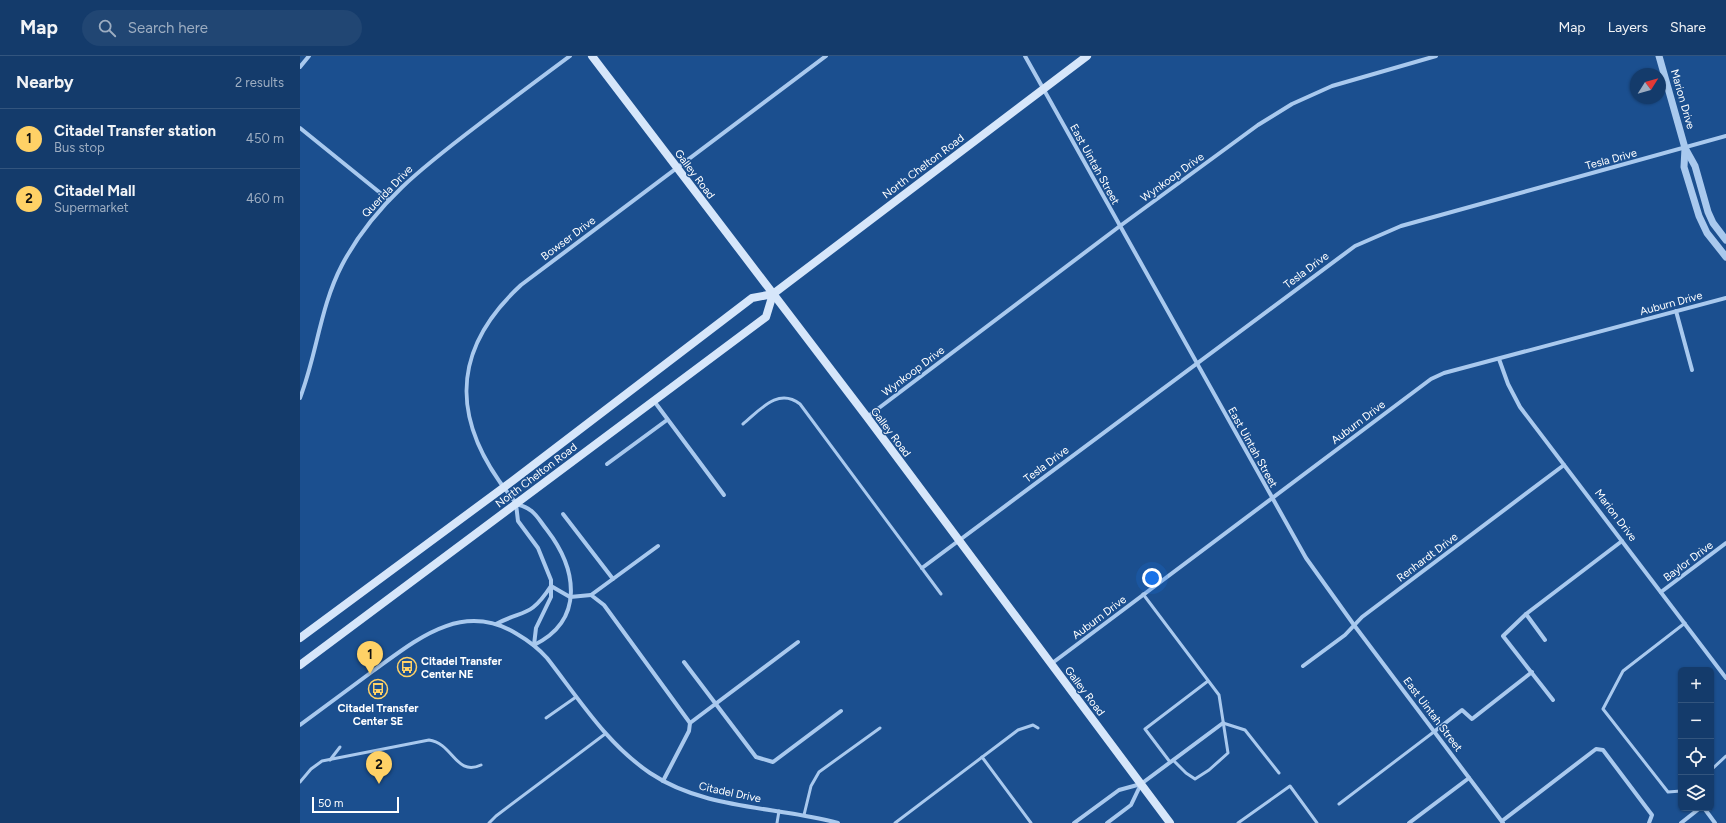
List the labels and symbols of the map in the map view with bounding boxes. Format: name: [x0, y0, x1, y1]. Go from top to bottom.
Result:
north arrow: [1630, 68, 1666, 104]
street label: Marion Drive: [1668, 68, 1697, 131]
street label: East Uintah Street: [1067, 122, 1122, 207]
street label: North Chelton Road: [880, 131, 967, 201]
street label: Tesla Drive: [1584, 146, 1638, 173]
street label: Galley Road: [672, 147, 717, 202]
street label: Wynkoop Drive: [1138, 150, 1206, 205]
street label: Querida Drive: [359, 163, 415, 220]
street label: Bowser Drive: [539, 214, 598, 263]
street label: Tesla Drive: [1281, 249, 1331, 291]
street label: Auburn Drive: [1638, 289, 1704, 318]
street label: Wynkoop Drive: [879, 344, 947, 399]
street label: Auburn Drive: [1329, 398, 1388, 447]
street label: Galley Road: [868, 405, 913, 460]
street label: East Uintah Street: [1225, 405, 1280, 490]
street label: North Chelton Road: [493, 440, 580, 510]
street label: Tesla Drive: [1021, 443, 1071, 485]
street label: Marion Drive: [1592, 487, 1639, 544]
street label: Renhardt Drive: [1394, 530, 1460, 585]
street label: Baylor Drive: [1661, 539, 1716, 584]
your location: [1142, 568, 1162, 588]
street label: Auburn Drive: [1070, 593, 1129, 642]
pin: 1: [357, 641, 383, 674]
place label: Citadel Transfer Center NE: [421, 655, 503, 681]
bus stop icon: Citadel Transfer Center NE: [396, 656, 418, 678]
street label: Galley Road: [1062, 664, 1107, 719]
street label: East Uintah Street: [1400, 674, 1465, 754]
bus stop icon: Citadel Transfer Center SE: [367, 678, 389, 700]
place label: Citadel Transfer Center SE: [338, 702, 419, 728]
pin: 2: [366, 751, 392, 784]
street label: Citadel Drive: [698, 780, 762, 805]
scale bar: [312, 795, 399, 814]

